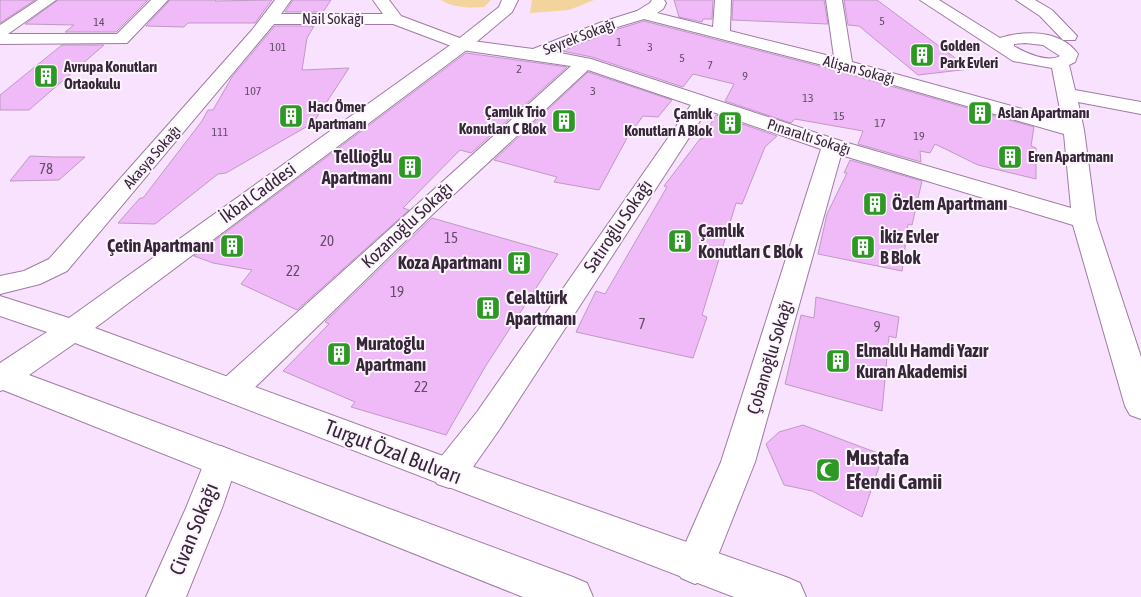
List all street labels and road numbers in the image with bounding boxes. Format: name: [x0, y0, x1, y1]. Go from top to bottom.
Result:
street label: Nail Sokağı: [302, 10, 364, 27]
street label: Seyrek Sokağı: [540, 15, 617, 58]
street label: Alişan Sokağı: [822, 52, 897, 87]
street label: Pınaraltı Sokağı: [765, 115, 853, 158]
street label: Akasya Sokağı: [120, 122, 184, 192]
street label: İkbal Caddesi: [216, 158, 300, 227]
street label: Satıroğlu Sokağı: [579, 176, 656, 276]
street label: Kozanoğlu Sokağı: [357, 177, 456, 272]
street label: Çobanoğlu Sokağı: [742, 297, 797, 417]
street label: Turgut Özal Bulvarı: [322, 414, 465, 488]
street label: Civan Sokağı: [164, 479, 222, 578]

